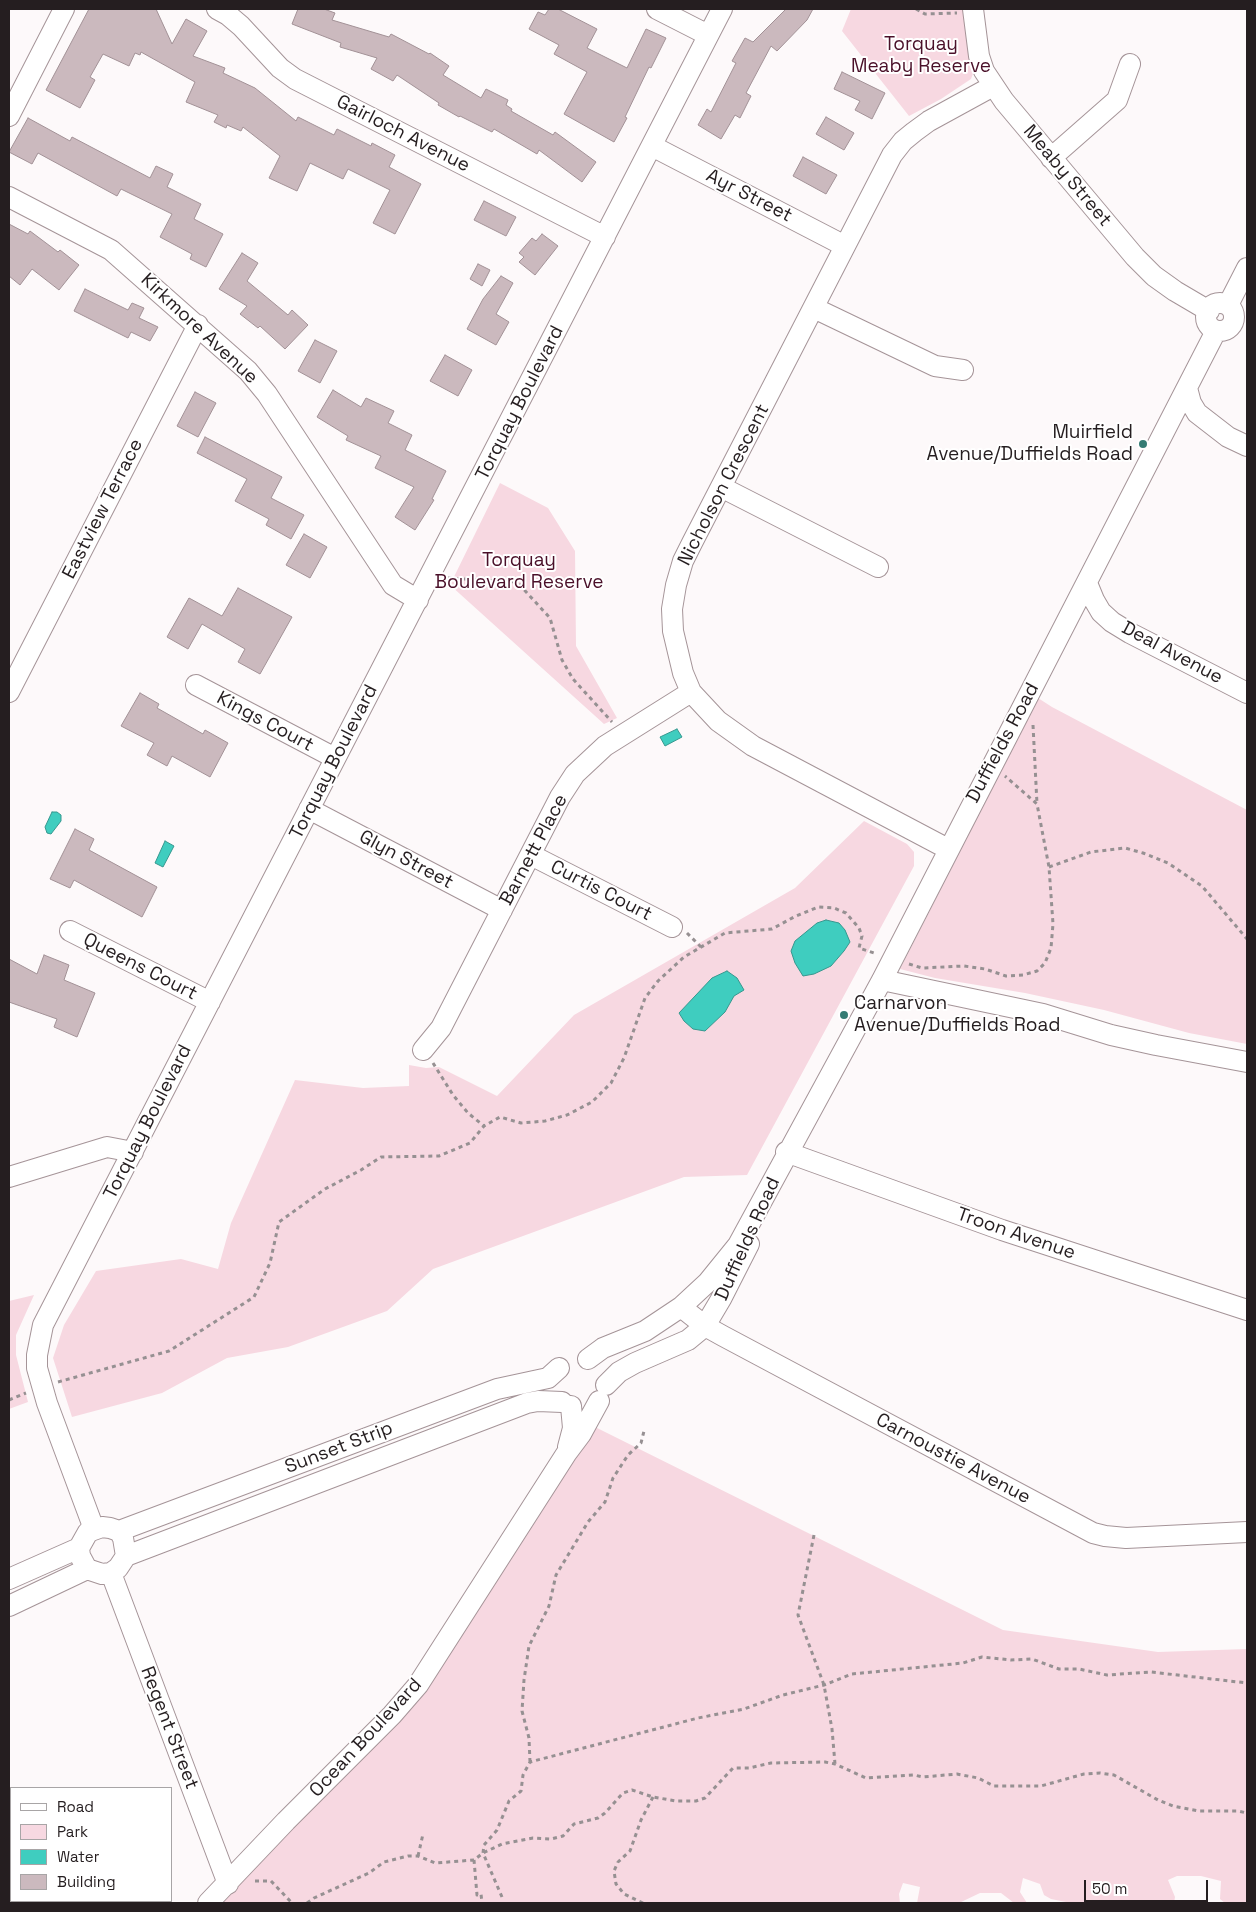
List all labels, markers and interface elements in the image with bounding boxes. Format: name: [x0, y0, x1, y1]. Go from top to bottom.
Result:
park label: Torquay Meaby Reserve: [851, 34, 991, 78]
street label: Gairloch Avenue: [332, 91, 474, 177]
street label: Meaby Street: [1018, 121, 1116, 231]
street label: Ayr Street: [702, 165, 796, 227]
street label: Kirkmore Avenue: [136, 269, 262, 389]
street label: Torquay Boulevard: [471, 322, 569, 484]
street label: Nicholson Crescent: [673, 401, 775, 569]
place label: Muirfield Avenue/Duffields Road: [927, 422, 1133, 466]
street label: Eastview Terrace: [58, 435, 148, 583]
marker: Muirfield Avenue/Duffields Road: [1137, 438, 1149, 450]
park label: Torquay Boulevard Reserve: [434, 550, 604, 594]
street label: Deal Avenue: [1117, 617, 1227, 689]
street label: Duffields Road: [962, 679, 1044, 807]
street label: Torquay Boulevard: [285, 681, 383, 843]
street label: Kings Court: [213, 687, 317, 757]
street label: Barnett Place: [495, 791, 573, 909]
street label: Glyn Street: [355, 826, 457, 894]
street label: Curtis Court: [546, 856, 656, 926]
street label: Queens Court: [79, 929, 201, 1005]
place label: Carnarvon Avenue/Duffields Road: [854, 993, 1060, 1037]
marker: Carnarvon Avenue/Duffields Road: [838, 1009, 850, 1021]
street label: Torquay Boulevard: [99, 1041, 197, 1203]
street label: Duffields Road: [711, 1174, 785, 1304]
street label: Troon Avenue: [954, 1203, 1078, 1265]
street label: Carnoustie Avenue: [872, 1409, 1034, 1509]
street label: Sunset Strip: [282, 1417, 396, 1479]
street label: Regent Street: [135, 1663, 203, 1793]
street label: Ocean Boulevard: [305, 1674, 427, 1802]
legend: [10, 1787, 172, 1902]
text: Road: [57, 1797, 94, 1816]
text: Park: [57, 1822, 88, 1841]
text: Water: [57, 1847, 99, 1866]
scale bar: [1086, 1870, 1210, 1902]
text: Building: [57, 1872, 116, 1891]
text: 50 m: [1092, 1879, 1127, 1898]

